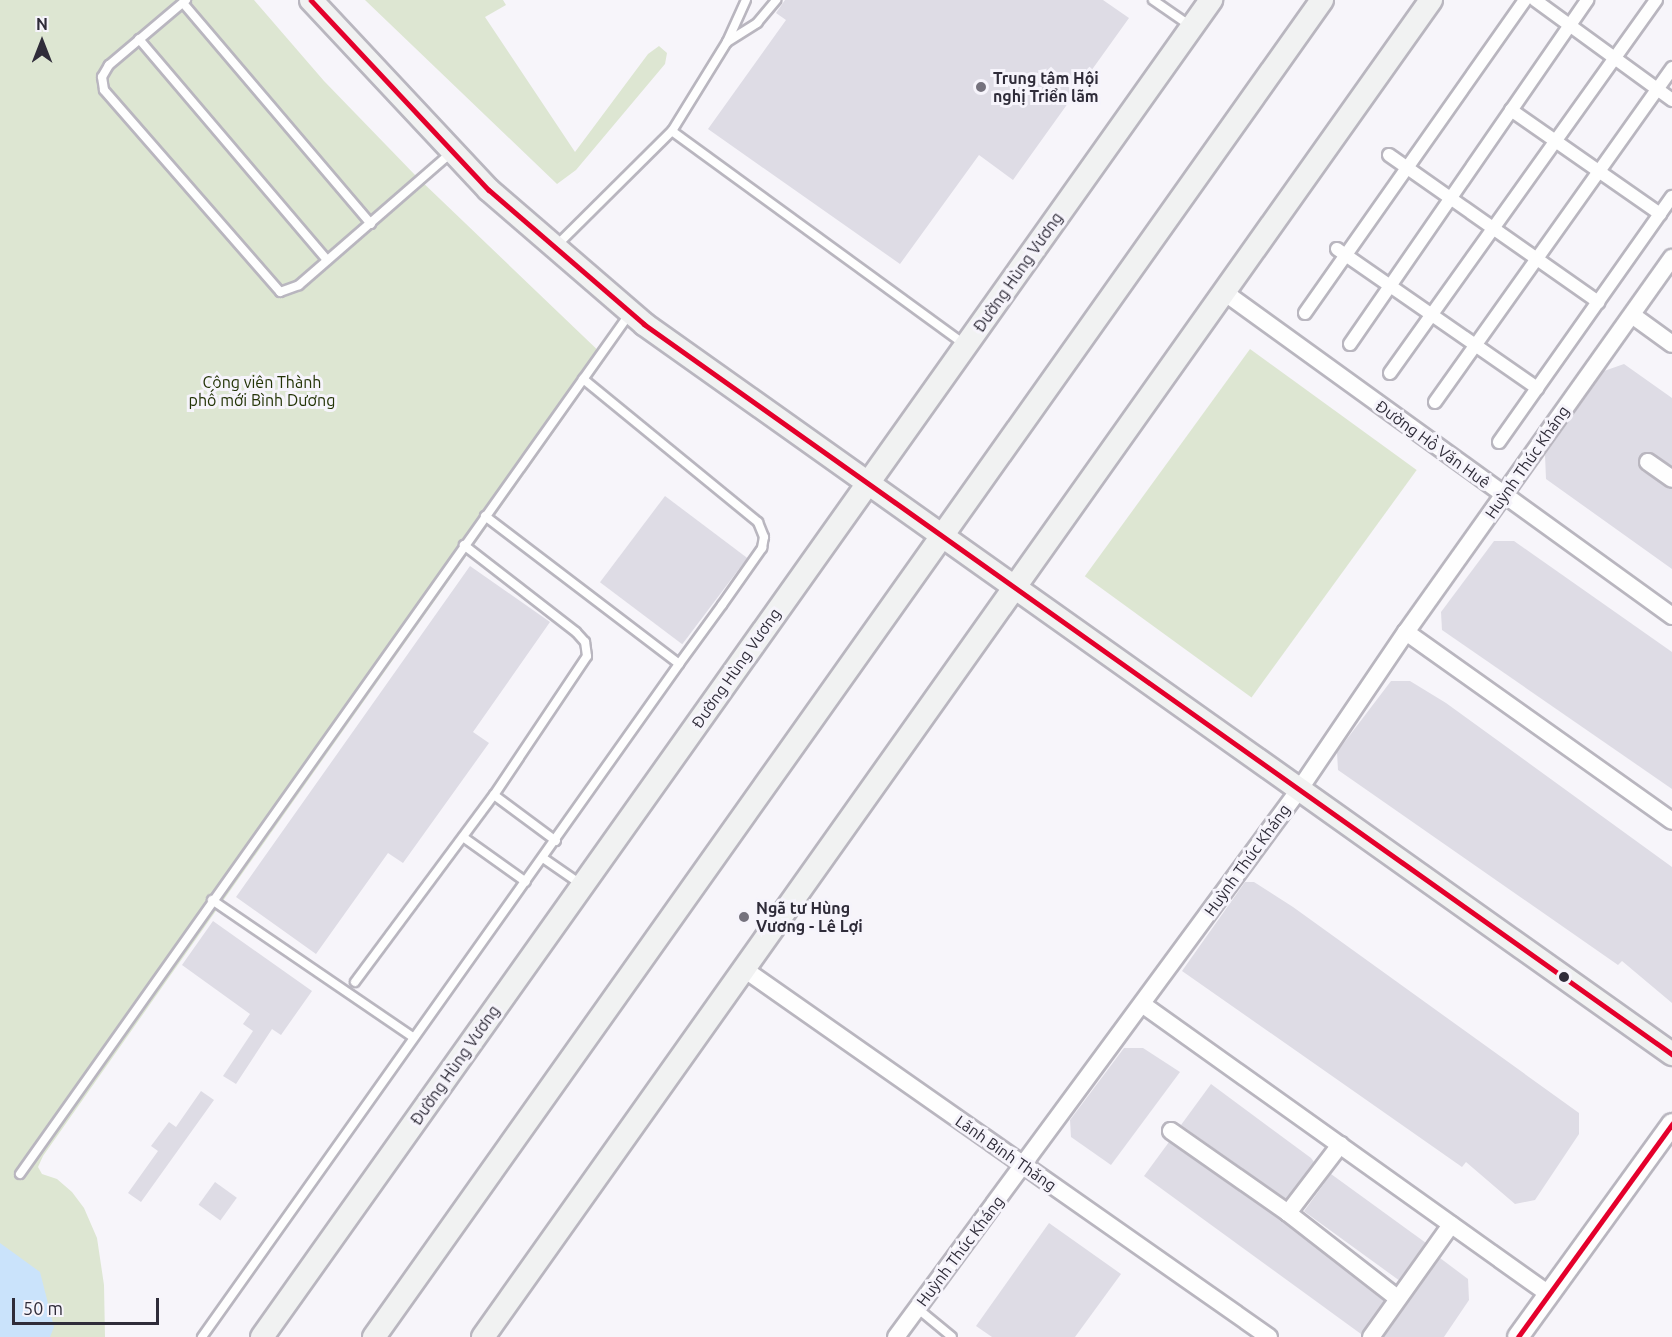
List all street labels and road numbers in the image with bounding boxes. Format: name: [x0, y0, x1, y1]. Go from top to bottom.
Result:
street label: Đường Hùng Vương: [969, 208, 1067, 336]
street label: Đường Hồ Văn Huê: [1372, 396, 1494, 492]
street label: Huỳnh Thúc Kháng: [1481, 402, 1573, 522]
street label: Đường Hùng Vương: [687, 604, 785, 732]
street label: Huỳnh Thúc Kháng: [1200, 800, 1294, 920]
street label: Đường Hùng Vương: [406, 1001, 504, 1129]
street label: Lãnh Binh Thăng: [952, 1111, 1060, 1195]
street label: Huỳnh Thúc Kháng: [912, 1192, 1008, 1310]

